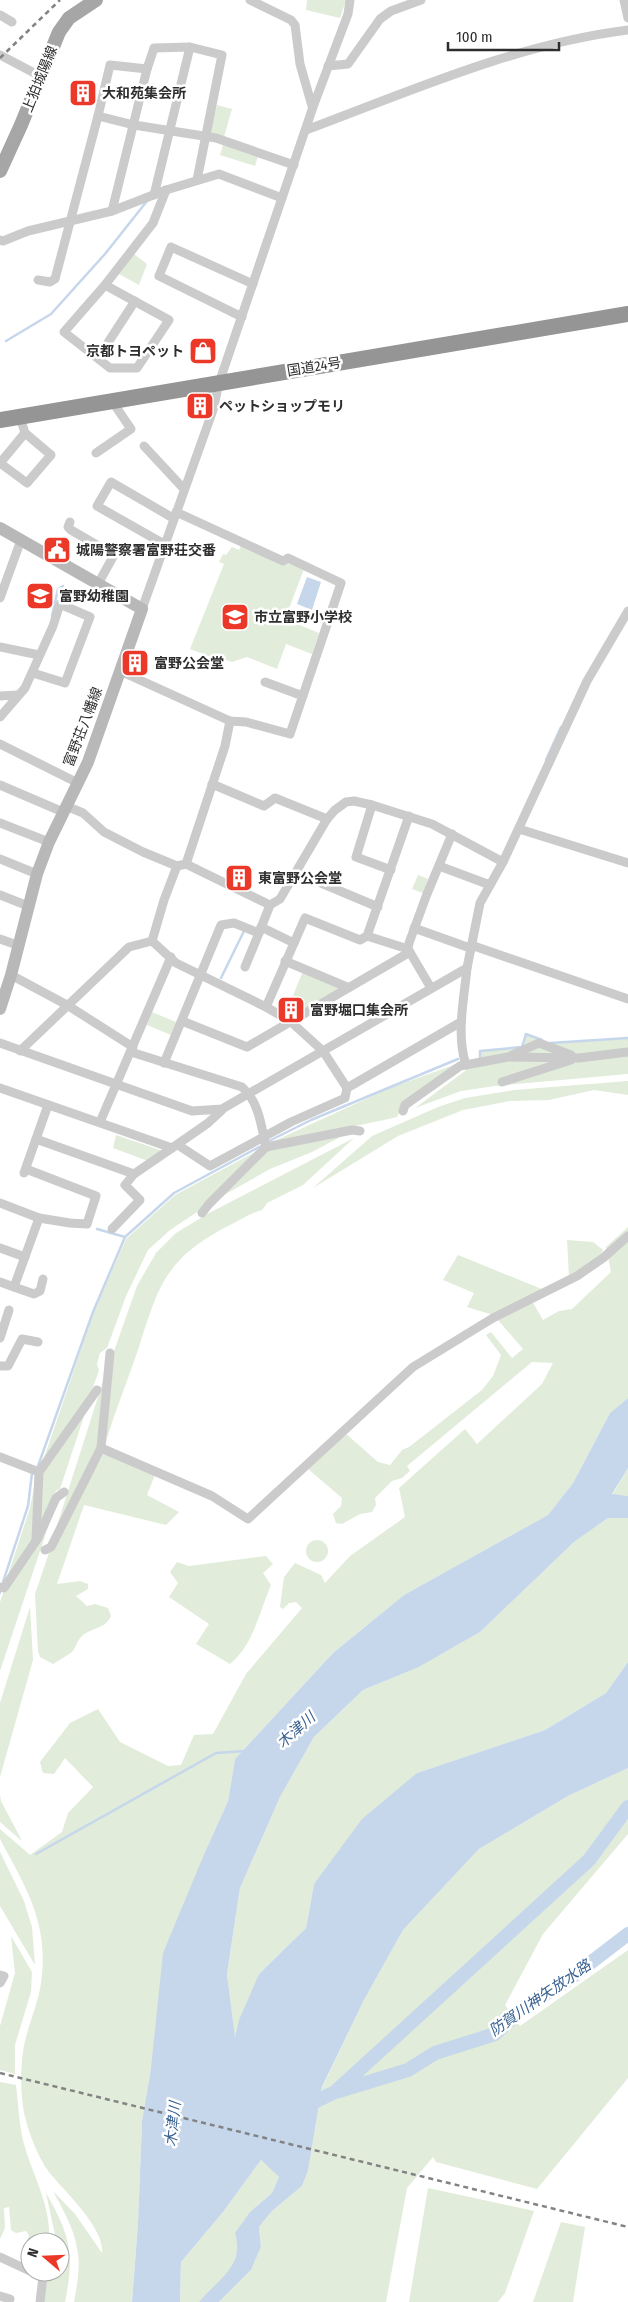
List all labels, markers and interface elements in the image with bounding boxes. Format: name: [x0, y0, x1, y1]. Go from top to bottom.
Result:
scale bar: [448, 20, 559, 52]
text: 100 m: [456, 28, 493, 46]
street label: 上狛城陽線: [19, 43, 61, 115]
building icon: 大和苑集会所: [68, 78, 98, 108]
place label: 大和苑集会所: [102, 85, 186, 102]
shop icon: 京都トヨペット: [188, 336, 218, 366]
place label: 京都トヨペット: [86, 343, 184, 360]
street label: 国道24号: [286, 354, 342, 380]
building icon: ペットショップモリ: [185, 391, 215, 421]
place label: ペットショップモリ: [219, 398, 345, 415]
public building icon: 城陽警察署富野荘交番: [42, 535, 72, 565]
place label: 城陽警察署富野荘交番: [76, 542, 216, 559]
school or university icon: 富野幼稚園: [25, 581, 55, 611]
place label: 富野幼稚園: [59, 588, 129, 605]
school or university icon: 市立富野小学校: [220, 602, 250, 632]
place label: 市立富野小学校: [254, 609, 352, 626]
building icon: 富野公会堂: [120, 648, 150, 678]
place label: 富野公会堂: [154, 655, 224, 672]
street label: 富野荘八幡線: [60, 685, 106, 769]
building icon: 東富野公会堂: [224, 863, 254, 893]
place label: 東富野公会堂: [258, 870, 342, 887]
building icon: 富野堀口集会所: [276, 995, 306, 1025]
place label: 富野堀口集会所: [310, 1002, 408, 1019]
water label: 木津川: [273, 1707, 320, 1752]
water label: 防賀川神矢放水路: [486, 1955, 596, 2040]
water label: 木津川: [162, 2099, 185, 2147]
north arrow: [20, 2232, 70, 2282]
text: N: [24, 2246, 43, 2260]

